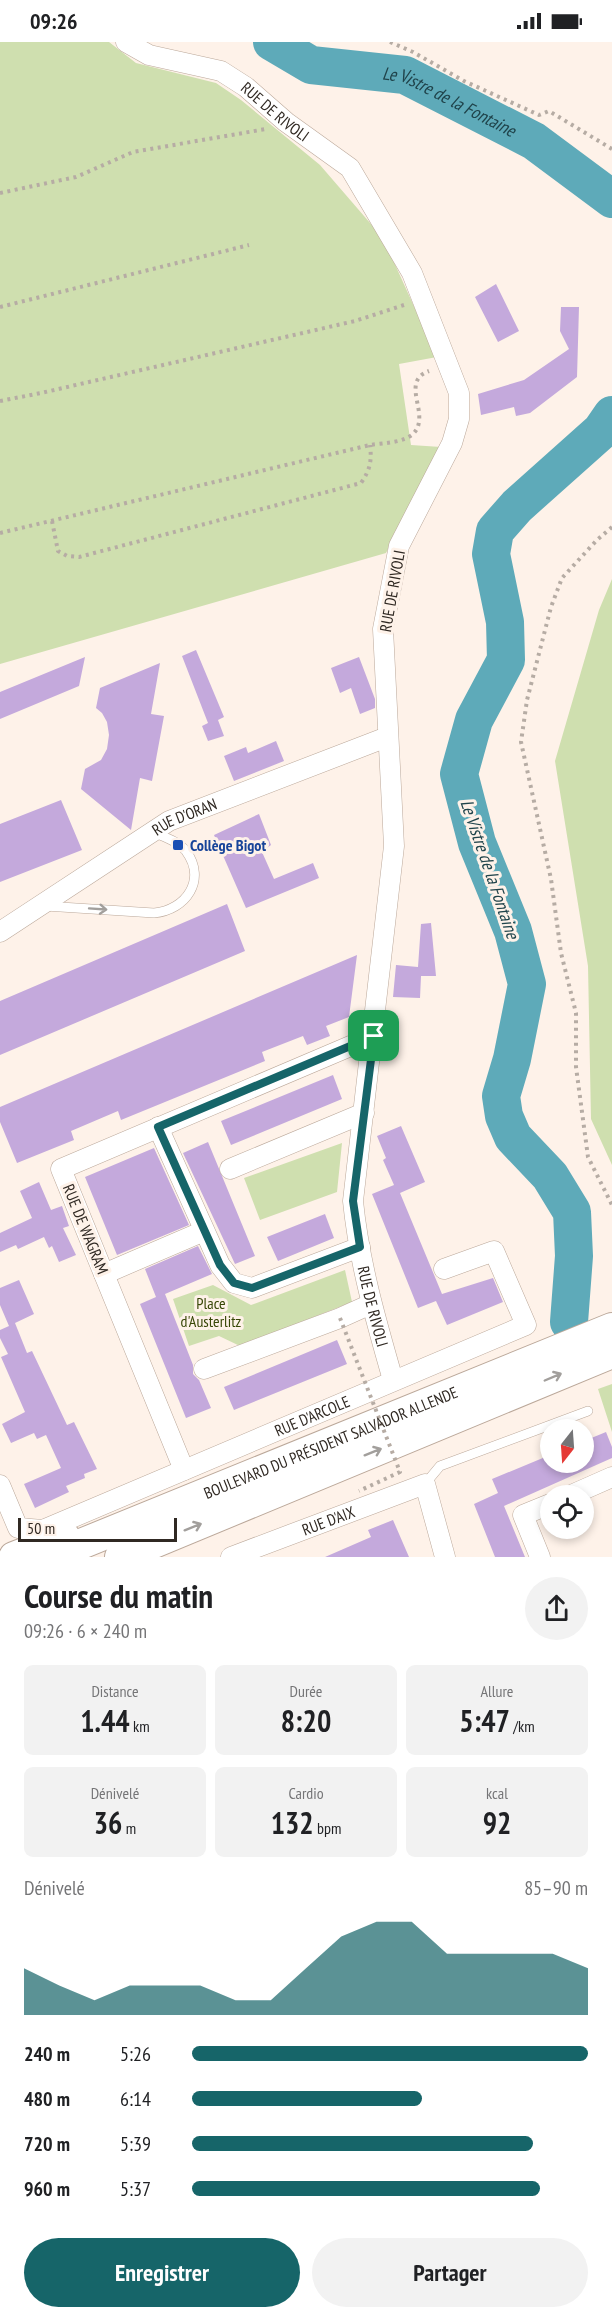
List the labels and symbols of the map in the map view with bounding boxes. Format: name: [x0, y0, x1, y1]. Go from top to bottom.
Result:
water label: Le Vistre de la Fontaine: [381, 61, 521, 142]
street label: RUE DE RIVOLI: [237, 77, 313, 145]
street label: RUE DE RIVOLI: [375, 549, 409, 633]
street label: RUE D'ORAN: [148, 794, 219, 840]
water label: Le Vistre de la Fontaine: [455, 796, 525, 943]
place label: Collège Bigot: [190, 835, 266, 855]
marker: Collège Bigot: [171, 838, 185, 852]
one-way arrow: [88, 904, 108, 915]
pin: [348, 1010, 399, 1061]
street label: RUE DE WAGRAM: [59, 1181, 113, 1277]
street label: RUE DE RIVOLI: [353, 1264, 393, 1349]
park label: Place d'Austerlitz: [181, 1293, 242, 1331]
one-way arrow: [544, 1371, 562, 1382]
street label: BOULEVARD DU PRÉSIDENT SALVADOR ALLENDE: [201, 1382, 461, 1503]
street label: RUE D'ARCOLE: [272, 1391, 353, 1441]
north arrow: [540, 1419, 594, 1473]
one-way arrow: [363, 1446, 382, 1457]
street label: RUE D'AIX: [299, 1501, 358, 1539]
scale bar: [18, 1515, 177, 1542]
one-way arrow: [183, 1521, 202, 1532]

